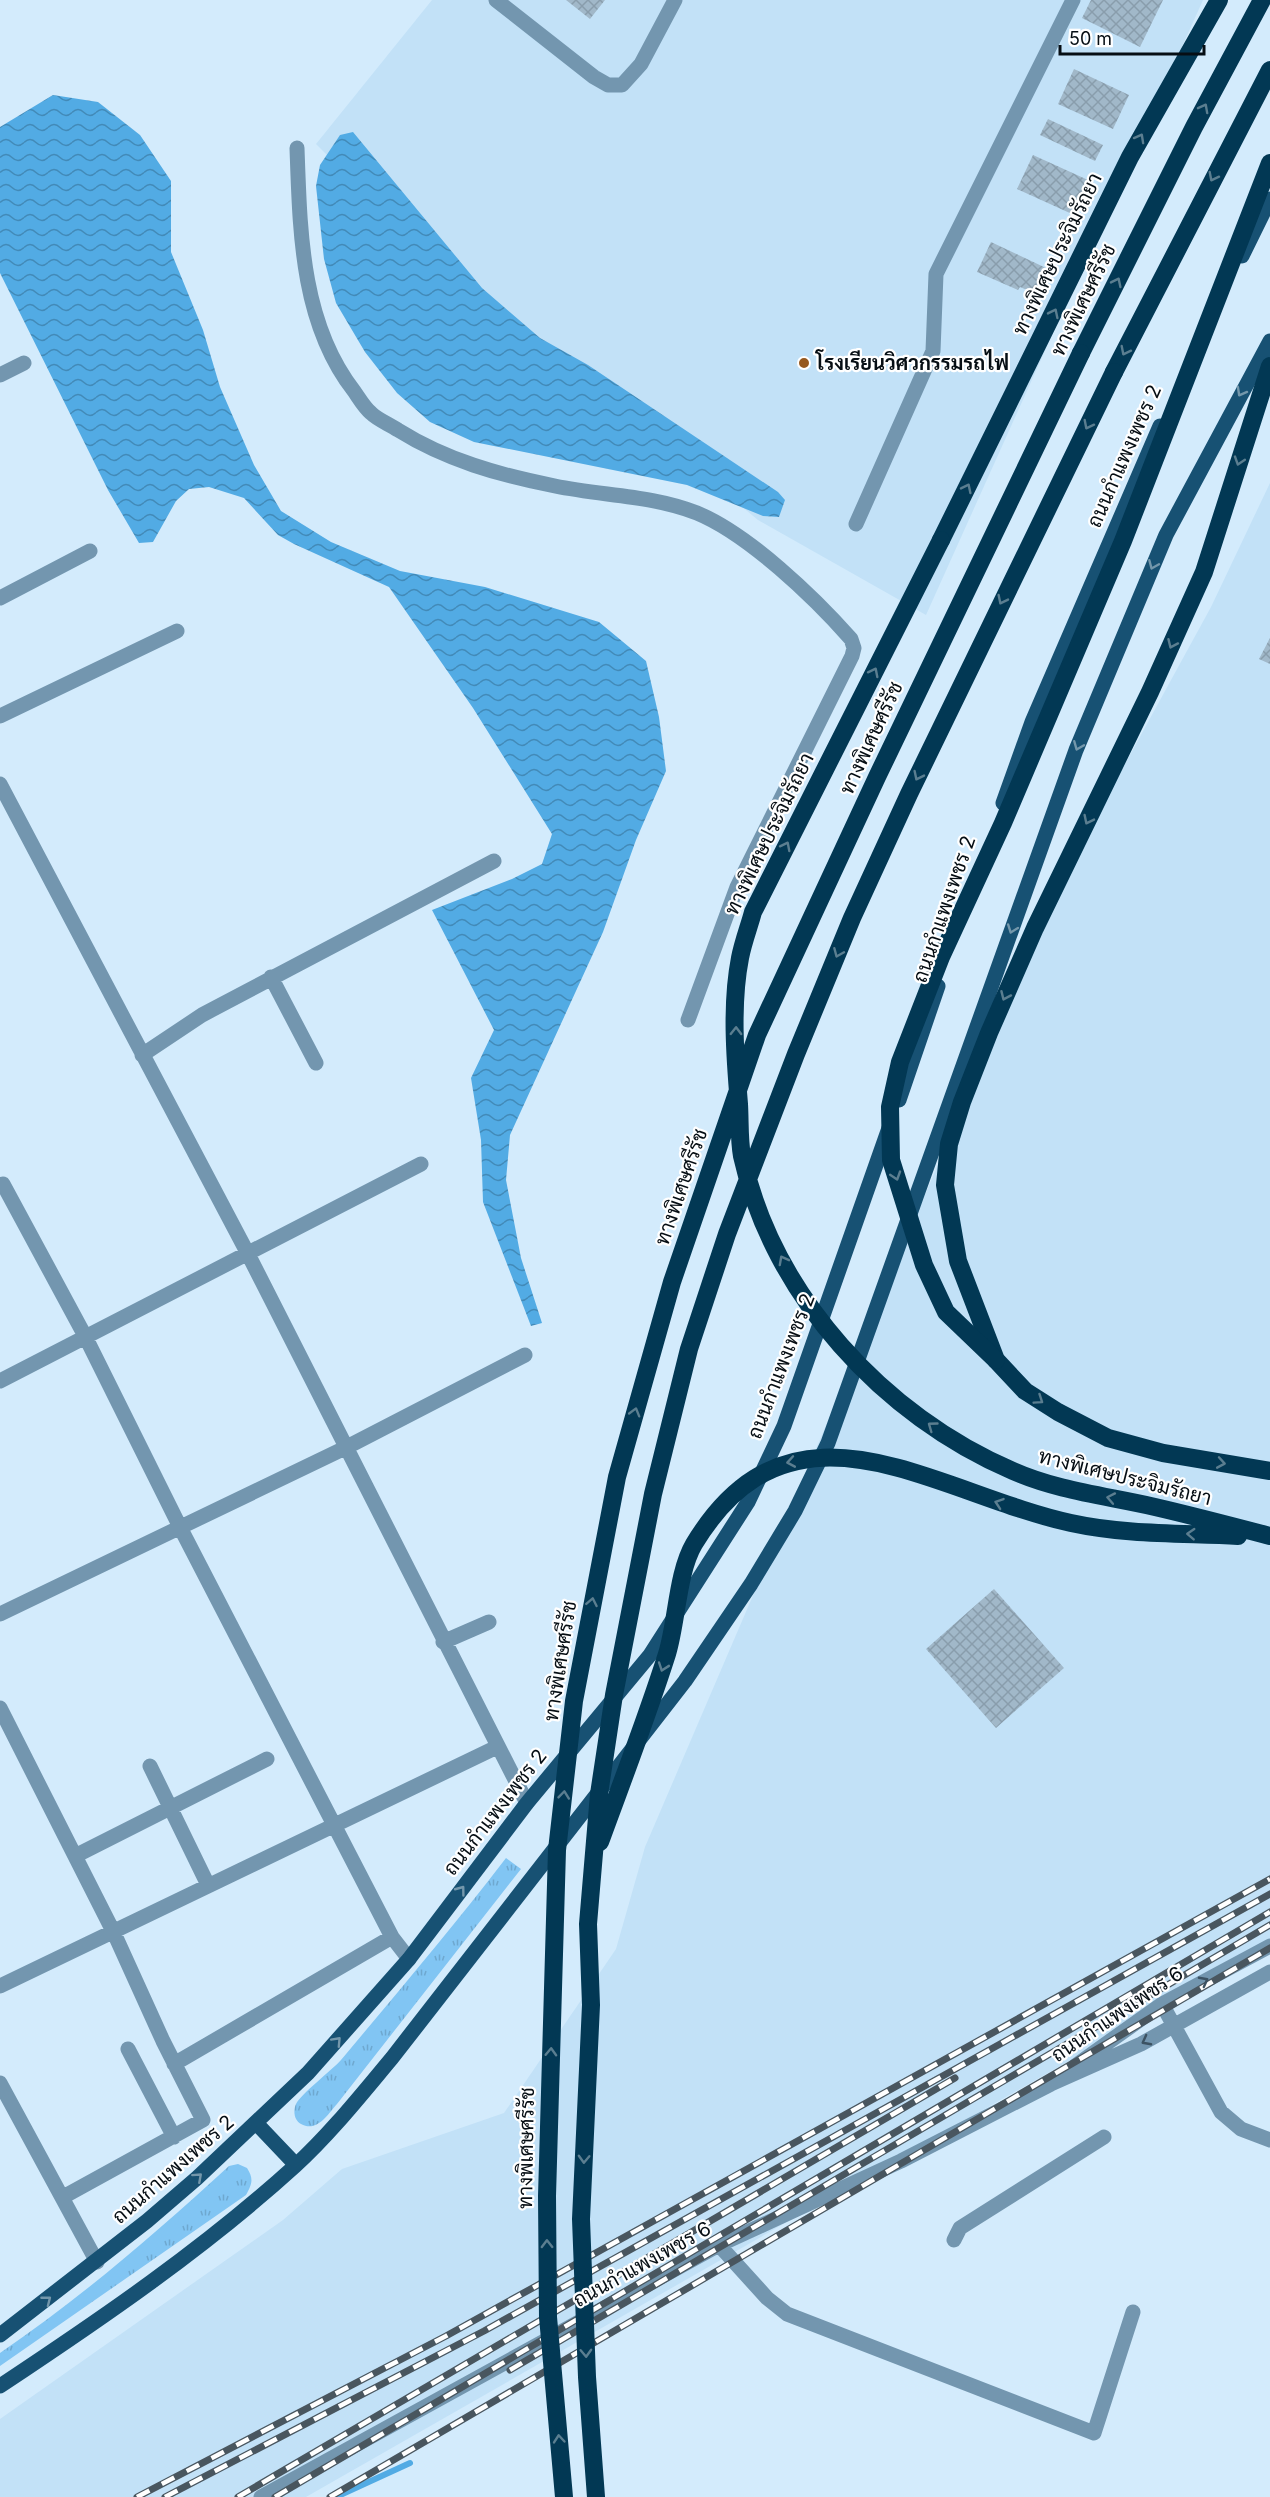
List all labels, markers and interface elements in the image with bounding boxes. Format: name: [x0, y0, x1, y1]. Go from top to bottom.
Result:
scale bar: [1060, 18, 1204, 56]
text: 50 m: [1069, 28, 1112, 49]
one-way arrow: [1197, 104, 1208, 114]
one-way arrow: [1133, 134, 1144, 144]
street label: ทางพิเศษประจิมรัถยา: [1007, 169, 1107, 339]
one-way arrow: [1209, 171, 1221, 182]
street label: ทางพิเศษศรีรัช: [1045, 240, 1120, 360]
one-way arrow: [1110, 278, 1121, 289]
one-way arrow: [1046, 309, 1058, 320]
one-way arrow: [1121, 344, 1132, 355]
place label: โรงเรียนวิศวกรรมรถไฟ: [815, 349, 1009, 375]
marker: โรงเรียนวิศวกรรมรถไฟ: [797, 356, 811, 370]
street label: ถนนกำแพงเพชร 2: [1082, 381, 1166, 531]
one-way arrow: [1237, 385, 1248, 396]
one-way arrow: [1083, 418, 1095, 429]
one-way arrow: [1234, 455, 1247, 466]
one-way arrow: [960, 483, 971, 494]
one-way arrow: [1148, 559, 1160, 570]
one-way arrow: [998, 593, 1010, 604]
one-way arrow: [1167, 637, 1179, 648]
one-way arrow: [867, 668, 878, 679]
street label: ทางพิเศษศรีรัช: [834, 677, 908, 798]
one-way arrow: [1073, 739, 1085, 750]
street label: ทางพิเศษประจิมรัถยา: [719, 749, 819, 919]
one-way arrow: [914, 769, 926, 780]
one-way arrow: [1083, 813, 1095, 824]
street label: ถนนกำแพงเพชร 2: [908, 832, 980, 986]
one-way arrow: [779, 842, 791, 853]
one-way arrow: [1007, 923, 1019, 934]
one-way arrow: [833, 947, 845, 958]
one-way arrow: [1000, 990, 1012, 1001]
one-way arrow: [730, 1027, 742, 1036]
street label: ทางพิเศษศรีรัช: [649, 1125, 712, 1248]
one-way arrow: [889, 1170, 901, 1181]
one-way arrow: [779, 1256, 790, 1267]
street label: ถนนกำแพงเพชร 2: [742, 1290, 820, 1442]
one-way arrow: [1032, 1393, 1043, 1404]
one-way arrow: [628, 1407, 640, 1418]
one-way arrow: [927, 1422, 938, 1433]
street label: ทางพิเศษประจิมรัถยา: [1036, 1444, 1214, 1510]
one-way arrow: [786, 1455, 796, 1468]
one-way arrow: [1217, 1456, 1226, 1468]
one-way arrow: [1106, 1492, 1116, 1505]
one-way arrow: [994, 1498, 1005, 1511]
one-way arrow: [1186, 1527, 1195, 1540]
one-way arrow: [585, 1597, 598, 1607]
street label: ทางพิเศษศรีรัช: [538, 1599, 581, 1723]
one-way arrow: [657, 1661, 670, 1672]
street label: ถนนกำแพงเพชร 2: [438, 1744, 552, 1880]
one-way arrow: [557, 1790, 570, 1799]
one-way arrow: [454, 1886, 465, 1897]
street label: ถนนกำแพงเพชร 6: [1047, 1961, 1187, 2067]
one-way arrow: [1198, 1977, 1208, 1988]
one-way arrow: [1141, 2034, 1152, 2045]
one-way arrow: [330, 2037, 341, 2047]
one-way arrow: [545, 2048, 558, 2057]
street label: ทางพิเศษศรีรัช: [512, 2087, 539, 2209]
street label: ถนนกำแพงเพชร 2: [107, 2110, 239, 2228]
one-way arrow: [577, 2154, 590, 2163]
one-way arrow: [191, 2173, 202, 2184]
street label: ถนนกำแพงเพชร 6: [569, 2216, 715, 2312]
one-way arrow: [541, 2240, 554, 2249]
one-way arrow: [40, 2297, 51, 2308]
one-way arrow: [579, 2349, 592, 2358]
one-way arrow: [553, 2434, 566, 2443]

